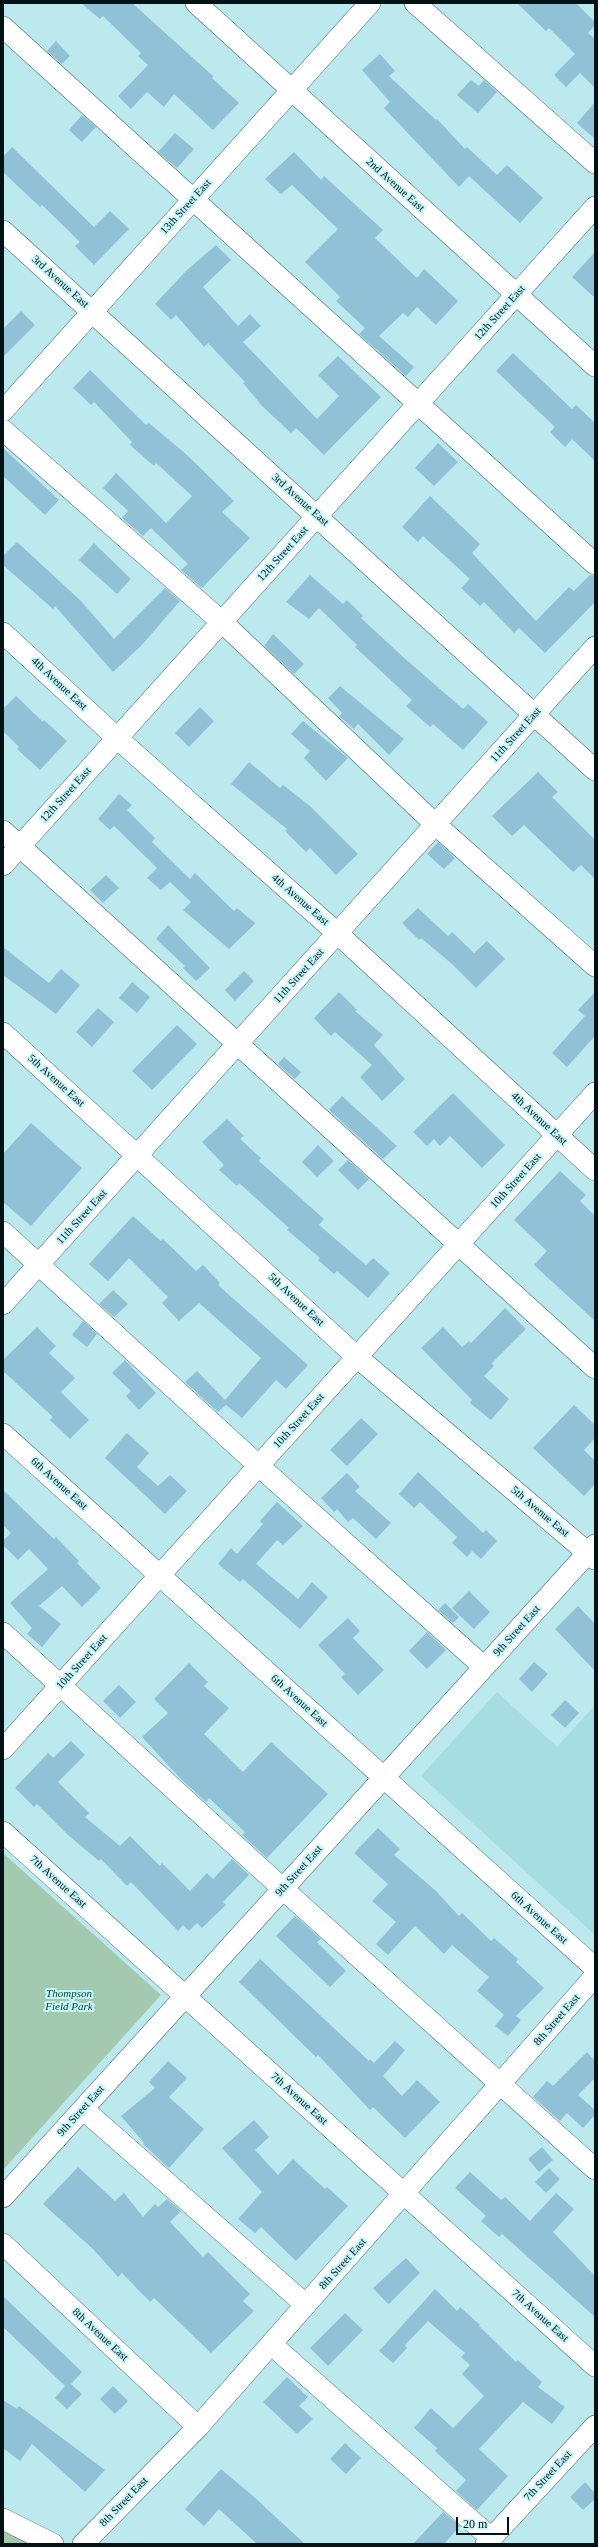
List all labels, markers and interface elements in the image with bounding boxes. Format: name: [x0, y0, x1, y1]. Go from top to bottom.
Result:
street label: 2nd Avenue East: [363, 155, 427, 215]
street label: 13th Street East: [158, 177, 214, 237]
street label: 3rd Avenue East: [29, 253, 91, 311]
street label: 12th Street East: [472, 283, 528, 343]
street label: 3rd Avenue East: [269, 471, 331, 529]
street label: 12th Street East: [255, 524, 311, 584]
street label: 4th Avenue East: [28, 655, 90, 713]
street label: 11th Street East: [488, 705, 544, 765]
street label: 12th Street East: [38, 765, 94, 825]
street label: 4th Avenue East: [269, 871, 331, 929]
street label: 11th Street East: [271, 946, 327, 1006]
street label: 5th Avenue East: [25, 1052, 87, 1110]
street label: 4th Avenue East: [508, 1090, 570, 1148]
street label: 10th Street East: [488, 1151, 544, 1211]
street label: 11th Street East: [54, 1187, 110, 1247]
street label: 5th Avenue East: [265, 1271, 327, 1329]
street label: 10th Street East: [271, 1391, 327, 1451]
street label: 6th Avenue East: [28, 1455, 90, 1513]
street label: 5th Avenue East: [508, 1484, 572, 1540]
street label: 9th Street East: [491, 1603, 543, 1659]
street label: 10th Street East: [54, 1632, 110, 1692]
street label: 6th Avenue East: [268, 1672, 330, 1730]
street label: 9th Street East: [273, 1843, 325, 1899]
street label: 7th Avenue East: [27, 1853, 89, 1911]
street label: 6th Avenue East: [508, 1889, 570, 1947]
park label: Thompson Field Park: [45, 1987, 93, 2013]
street label: 8th Street East: [531, 1991, 583, 2049]
street label: 7th Avenue East: [268, 2070, 330, 2128]
street label: 9th Street East: [55, 2083, 107, 2139]
street label: 8th Street East: [317, 2236, 369, 2292]
street label: 7th Avenue East: [509, 2287, 571, 2345]
street label: 8th Avenue East: [69, 2306, 131, 2364]
street label: 7th Street East: [521, 2448, 575, 2504]
street label: 8th Street East: [97, 2474, 151, 2530]
scale bar: [458, 2509, 511, 2535]
text: 20 m: [463, 2517, 487, 2531]

